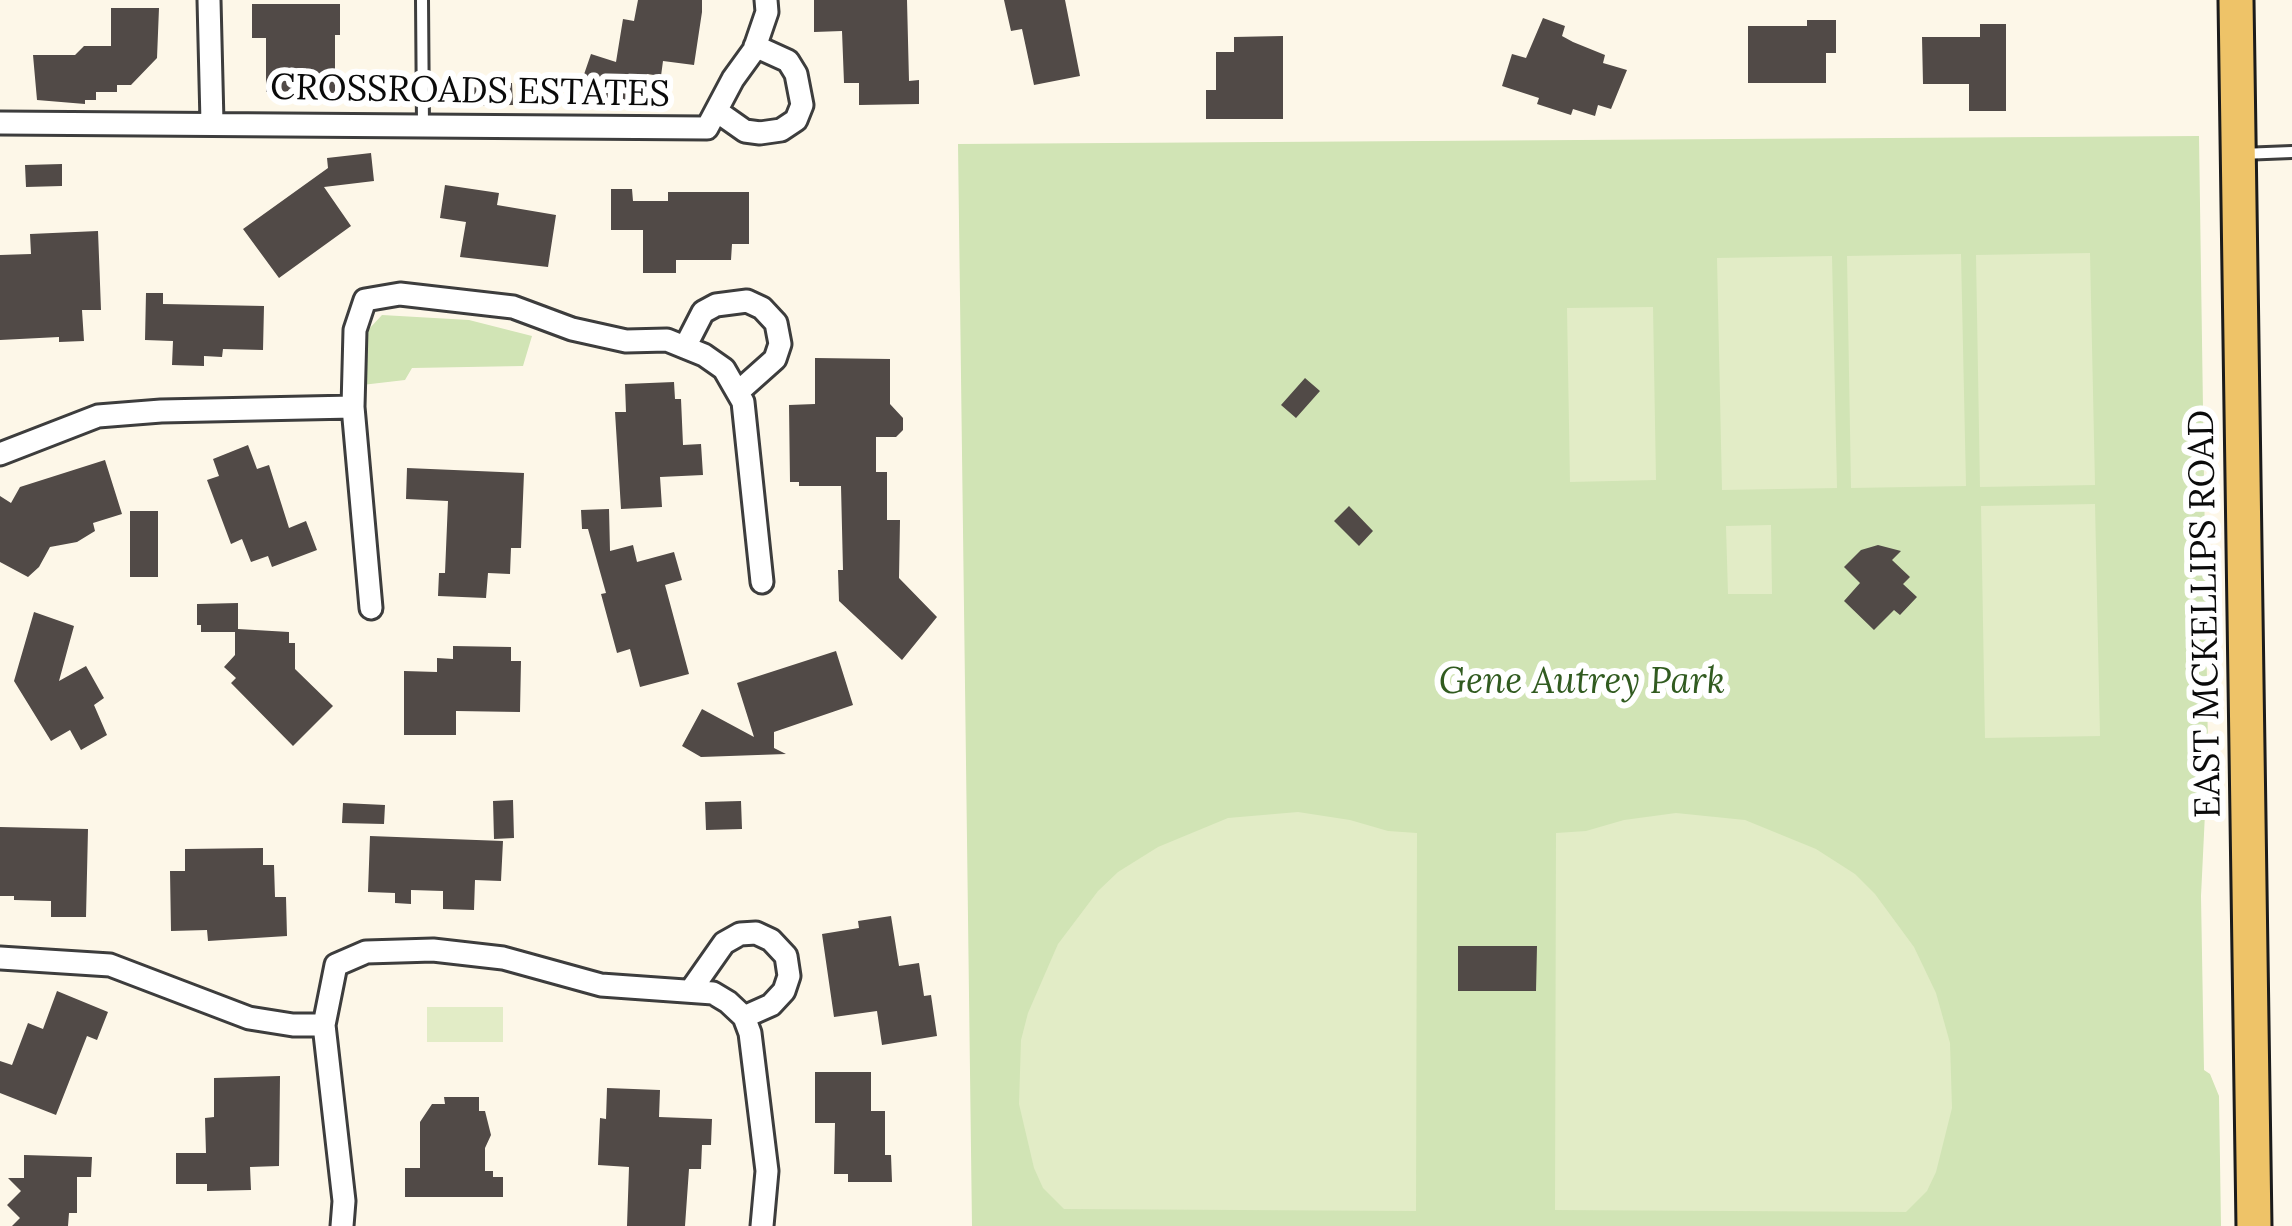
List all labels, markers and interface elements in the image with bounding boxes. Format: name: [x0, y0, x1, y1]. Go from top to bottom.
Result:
street label: CROSSROADS ESTATES: [270, 67, 670, 117]
street label: EAST MCKELLIPS ROAD: [2181, 409, 2231, 819]
park label: Gene Autrey Park: [1439, 661, 1725, 705]

